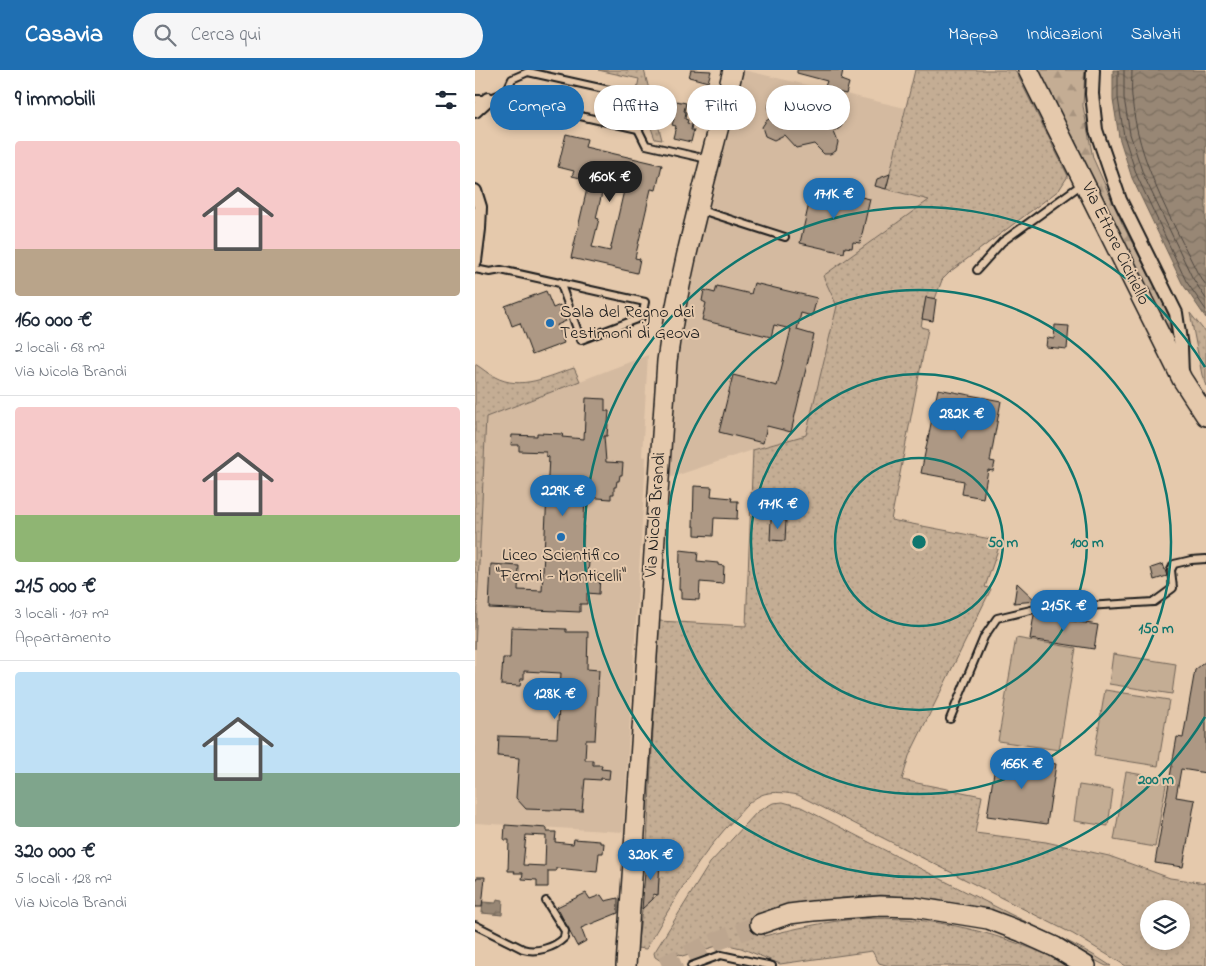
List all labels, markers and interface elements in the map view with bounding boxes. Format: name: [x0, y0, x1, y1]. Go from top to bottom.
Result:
search box: [133, 13, 483, 58]
text: Casavia: [25, 18, 103, 53]
icon: search: [151, 21, 179, 49]
text: Cerca qui: [191, 22, 261, 49]
text: Mappa: [948, 22, 998, 48]
text: Indicazioni: [1026, 22, 1103, 48]
text: Salvati: [1131, 22, 1181, 48]
text: 9 immobili: [15, 85, 95, 115]
chip: Compra: [490, 85, 584, 130]
chip: Affitta: [594, 85, 677, 130]
chip: Filtri: [687, 85, 756, 130]
chip: Nuovo: [766, 85, 850, 130]
icon: filters: [432, 86, 460, 114]
pin: 160K €: [569, 160, 651, 203]
text: 160K €: [589, 165, 631, 189]
icon: home: [193, 174, 283, 264]
street label: Via Ettore Ciciriello: [1074, 177, 1156, 310]
pin: 171K €: [793, 178, 875, 220]
text: 171K €: [814, 182, 854, 206]
place label: Sala del Regno dei Testimoni di Geova: [560, 300, 700, 347]
text: 160 000 €: [15, 306, 92, 336]
marker: Sala del Regno dei Testimoni di Geova: [544, 317, 556, 329]
text: 2 locali · 68 m²: [15, 336, 105, 360]
text: Via Nicola Brandi: [15, 360, 127, 384]
pin: 282K €: [921, 398, 1003, 440]
text: 282K €: [940, 402, 984, 426]
icon: home: [193, 439, 283, 529]
street label: Via Nicola Brandi: [639, 451, 673, 580]
pin: 229K €: [522, 474, 604, 517]
text: 229K €: [541, 479, 585, 503]
pin: 171K €: [737, 488, 819, 530]
text: 171K €: [758, 492, 798, 516]
marker: Liceo Scientifico "Fermi - Monticelli": [555, 531, 567, 543]
text: 50 m: [988, 532, 1019, 554]
text: 100 m: [1070, 532, 1104, 554]
centre of rings: [910, 533, 928, 551]
place label: Liceo Scientifico "Fermi - Monticelli": [496, 543, 626, 590]
text: 215 000 €: [15, 572, 96, 602]
pin: 215K €: [1023, 590, 1105, 632]
text: 215K €: [1041, 594, 1087, 618]
text: 3 locali · 107 m²: [15, 602, 109, 626]
text: 150 m: [1138, 618, 1174, 640]
text: Appartamento: [15, 626, 111, 650]
pin: 128K €: [514, 678, 596, 720]
text: 128K €: [534, 682, 576, 706]
icon: home: [193, 704, 283, 794]
pin: 166K €: [981, 748, 1063, 790]
text: 166K €: [1001, 752, 1043, 776]
text: 200 m: [1137, 769, 1174, 791]
text: 320 000 €: [15, 837, 96, 867]
pin: 320K €: [610, 838, 692, 881]
text: 320K €: [629, 843, 673, 867]
text: 5 locali · 128 m²: [15, 867, 112, 891]
text: Via Nicola Brandi: [15, 891, 127, 915]
map controls: [1140, 900, 1190, 950]
button: layers: [1140, 900, 1190, 950]

